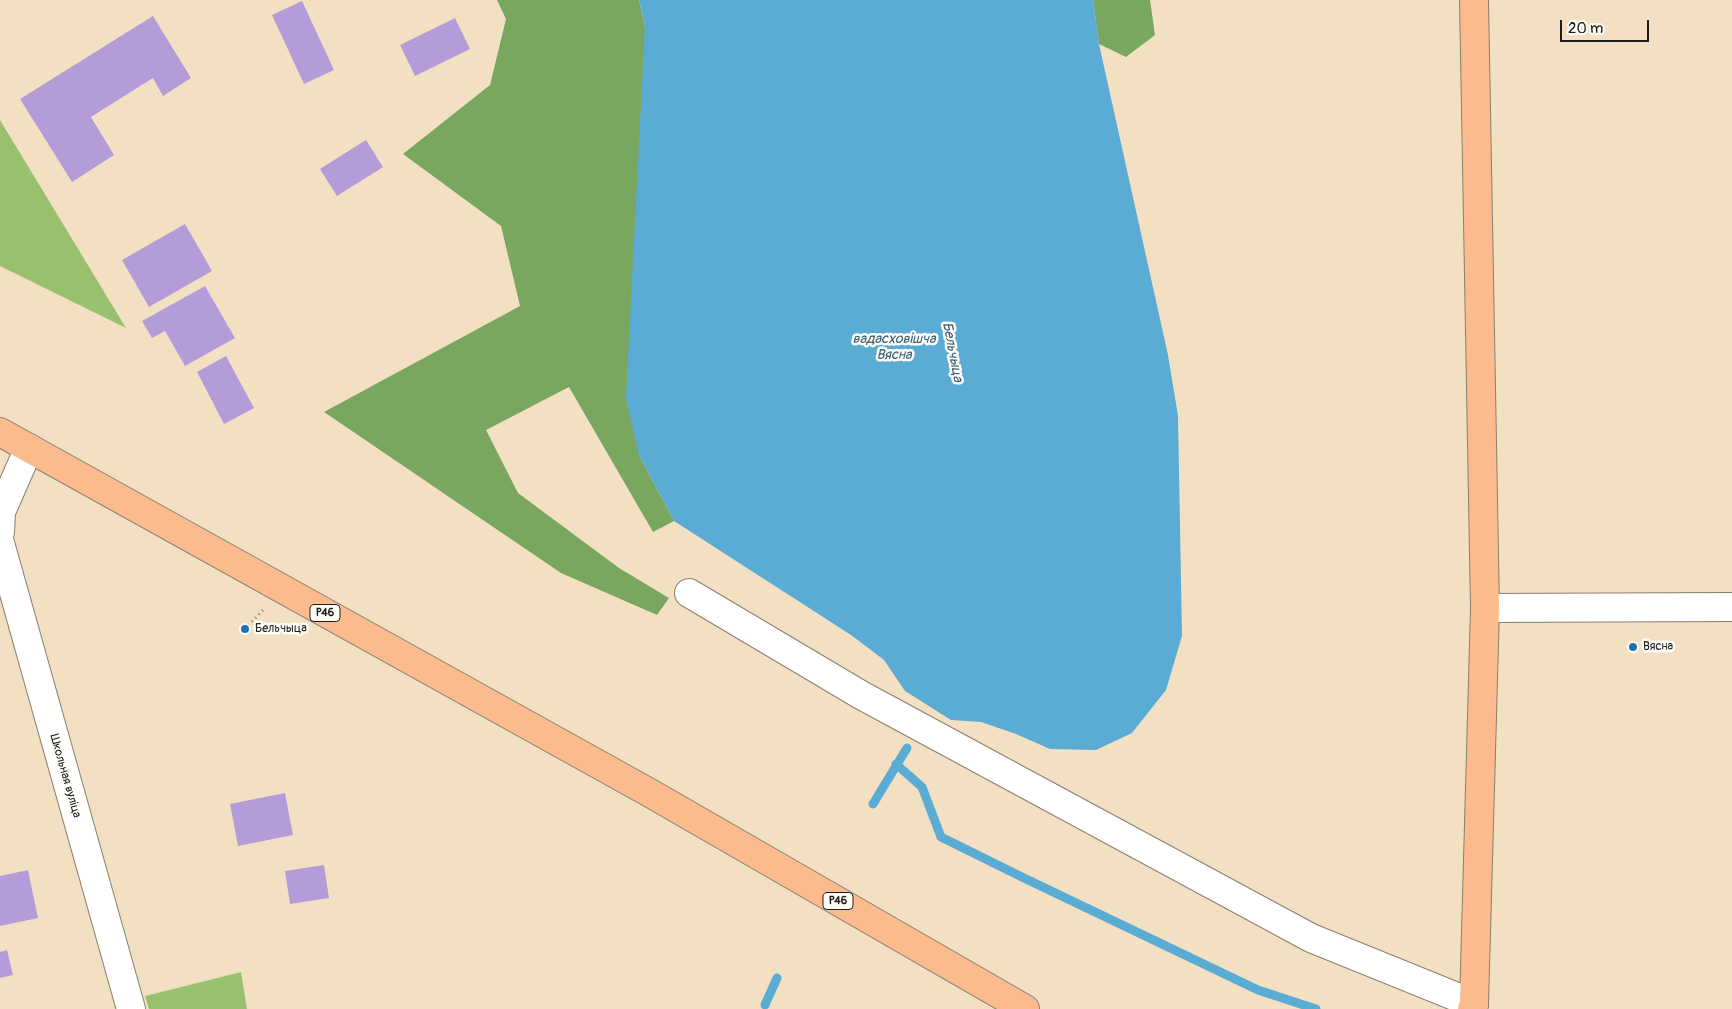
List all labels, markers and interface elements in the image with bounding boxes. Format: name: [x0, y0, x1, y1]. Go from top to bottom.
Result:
scale bar: [1562, 10, 1651, 42]
text: 20 m: [1568, 19, 1603, 38]
water label: Бельчыца: [938, 321, 966, 383]
water label: вадасховішча Вясна: [853, 331, 935, 364]
road number: Р46: [310, 604, 340, 622]
place label: Бельчыца: [255, 622, 307, 636]
marker: Бельчыца: [239, 623, 251, 635]
place label: Вясна: [1643, 640, 1673, 654]
marker: Вясна: [1627, 641, 1639, 653]
street label: Школьная вуліца: [46, 732, 84, 820]
road number: Р46: [823, 892, 853, 909]

